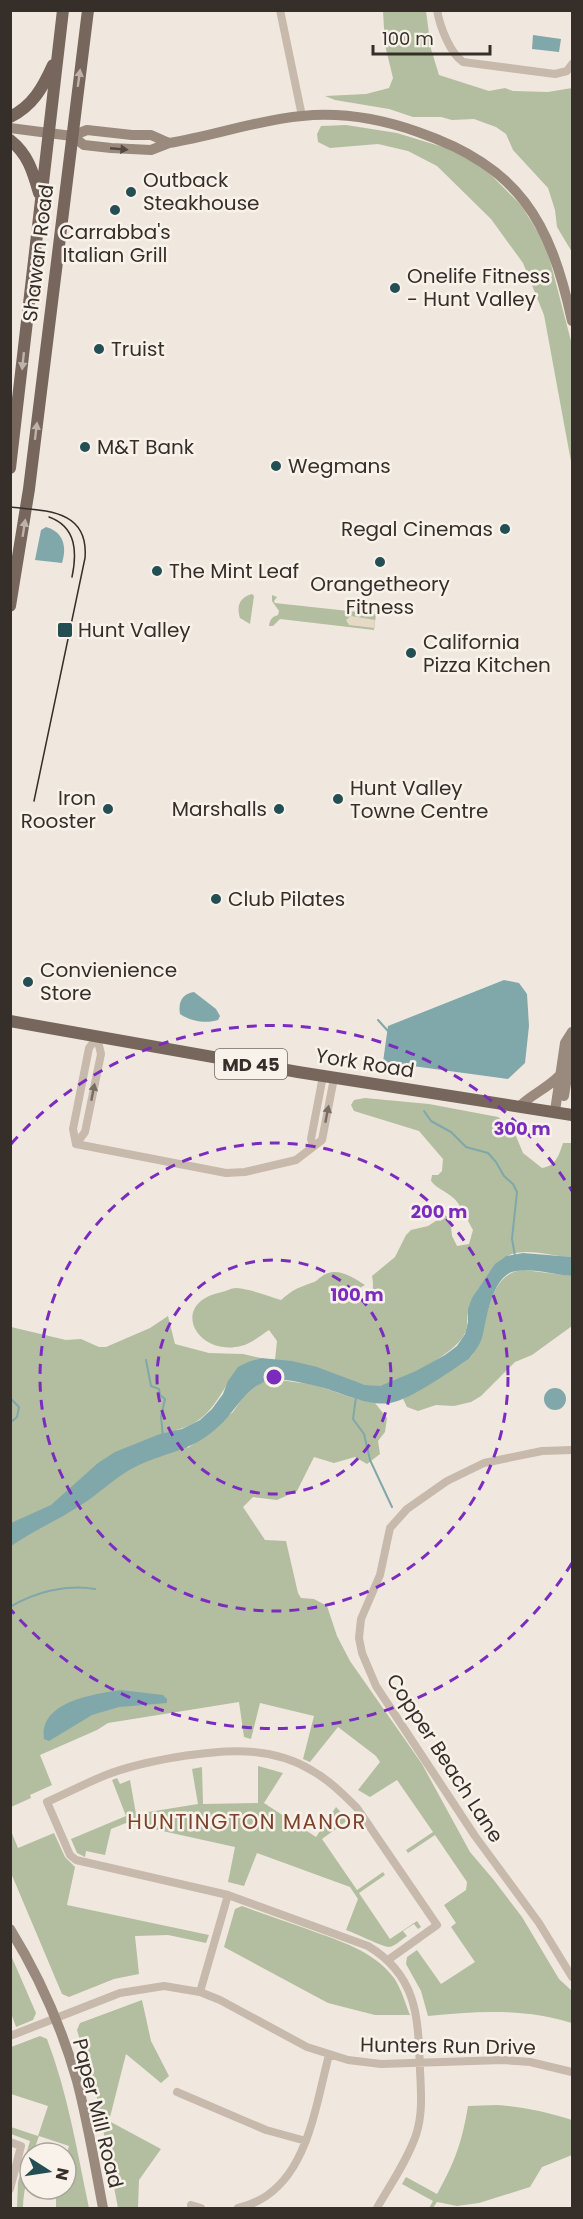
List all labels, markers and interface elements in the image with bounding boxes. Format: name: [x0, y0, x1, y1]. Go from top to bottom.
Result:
scale bar: [373, 18, 490, 56]
text: 100 m: [382, 26, 434, 51]
one-way arrow: [75, 69, 84, 88]
one-way arrow: [110, 144, 129, 154]
place label: Outback Steakhouse: [143, 166, 259, 217]
street label: Shawan Road: [16, 183, 60, 323]
marker: Outback Steakhouse: [124, 185, 138, 199]
marker: Carrabba's Italian Grill: [108, 203, 122, 217]
place label: Carrabba's Italian Grill: [59, 218, 171, 269]
place label: Onelife Fitness - Hunt Valley: [407, 262, 550, 313]
marker: Onelife Fitness - Hunt Valley: [388, 281, 402, 295]
place label: Truist: [111, 335, 165, 363]
marker: Truist: [92, 342, 106, 356]
one-way arrow: [18, 351, 28, 370]
one-way arrow: [32, 422, 41, 441]
place label: M&T Bank: [97, 433, 195, 461]
marker: M&T Bank: [78, 440, 92, 454]
place label: Wegmans: [288, 452, 391, 480]
marker: Wegmans: [269, 459, 283, 473]
place label: Regal Cinemas: [341, 515, 493, 543]
one-way arrow: [19, 518, 28, 537]
marker: Regal Cinemas: [498, 522, 512, 536]
marker: Orangetheory Fitness: [373, 555, 387, 569]
place label: The Mint Leaf: [169, 557, 299, 585]
marker: The Mint Leaf: [150, 564, 164, 578]
place label: Orangetheory Fitness: [310, 570, 450, 621]
place label: Hunt Valley: [78, 616, 191, 644]
marker: Hunt Valley: [56, 621, 74, 639]
place label: California Pizza Kitchen: [423, 628, 551, 679]
marker: California Pizza Kitchen: [404, 646, 418, 660]
place label: Hunt Valley Towne Centre: [350, 774, 488, 825]
place label: Iron Rooster: [21, 784, 96, 835]
marker: Hunt Valley Towne Centre: [331, 792, 345, 806]
place label: Marshalls: [172, 795, 267, 823]
marker: Iron Rooster: [101, 802, 115, 816]
marker: Marshalls: [272, 802, 286, 816]
place label: Club Pilates: [228, 885, 345, 913]
marker: Club Pilates: [209, 892, 223, 906]
place label: Convienience Store: [40, 956, 177, 1007]
marker: Convienience Store: [21, 975, 35, 989]
street label: York Road: [314, 1041, 416, 1085]
road number: MD 45: [215, 1049, 287, 1079]
one-way arrow: [89, 1082, 98, 1101]
one-way arrow: [323, 1104, 332, 1123]
text: 300 m: [493, 1116, 551, 1141]
text: 200 m: [411, 1199, 467, 1224]
text: 100 m: [330, 1282, 384, 1307]
centre of rings: [264, 1367, 284, 1387]
street label: Copper Beach Lane: [380, 1668, 510, 1848]
district label: HUNTINGTON MANOR: [127, 1807, 367, 1836]
street label: Hunters Run Drive: [360, 2030, 536, 2062]
street label: Paper Mill Road: [66, 2035, 130, 2191]
north arrow: [18, 2141, 78, 2201]
text: N: [50, 2166, 75, 2182]

